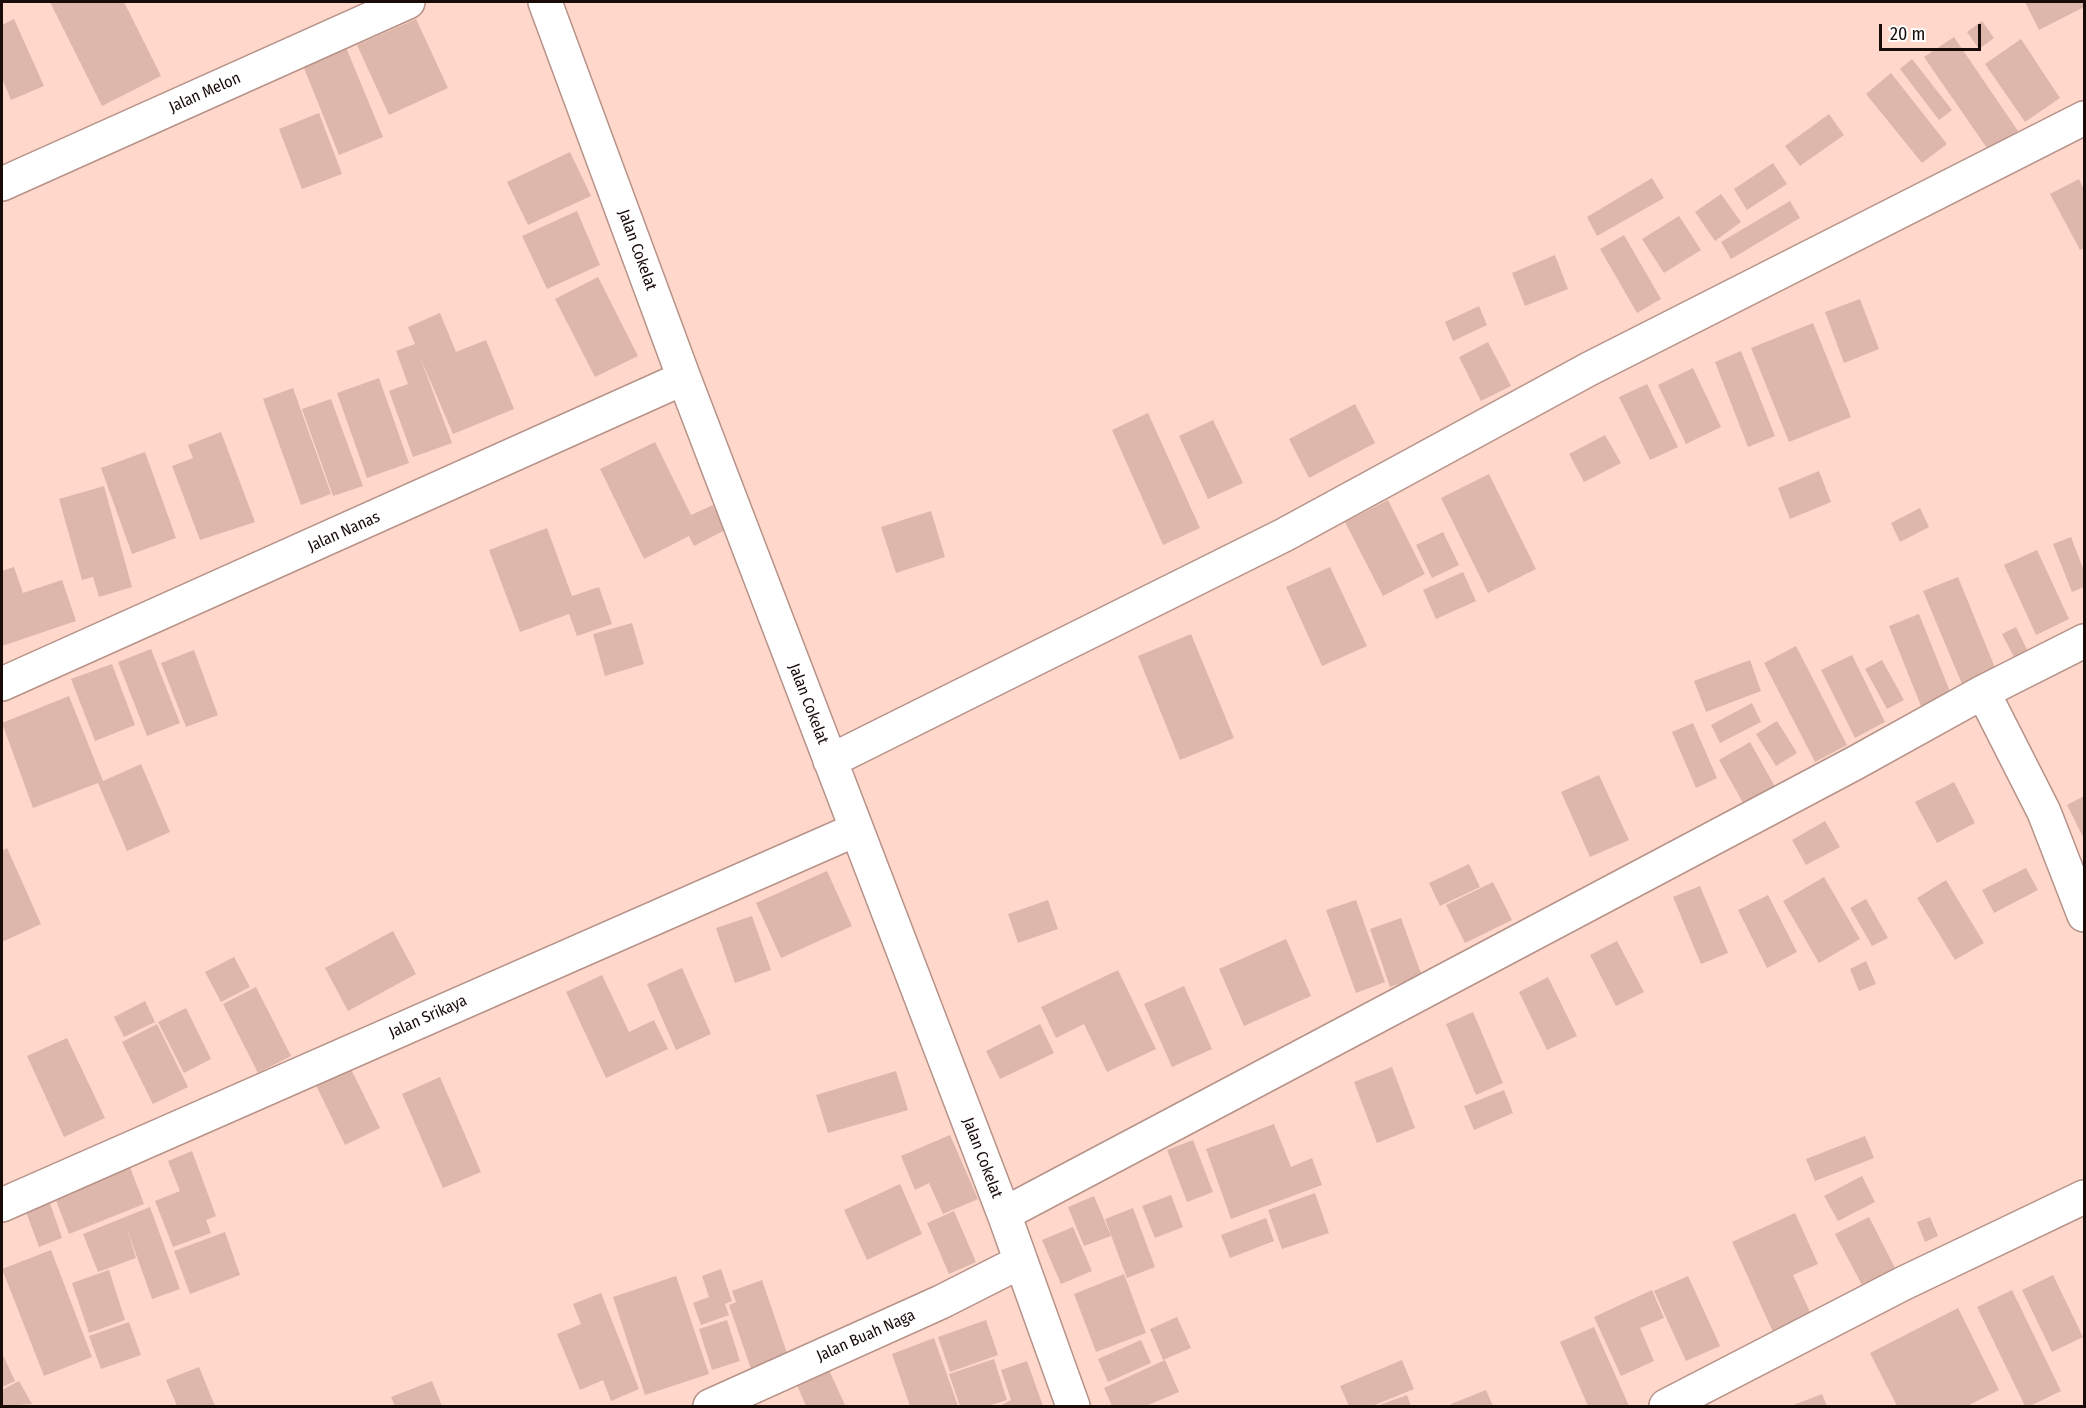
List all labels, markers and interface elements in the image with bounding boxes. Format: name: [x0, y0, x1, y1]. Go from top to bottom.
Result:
scale bar: [1882, 12, 1984, 50]
text: 20 m: [1890, 23, 1925, 45]
street label: Jalan Melon: [166, 69, 244, 117]
street label: Jalan Cokelat: [613, 207, 661, 293]
street label: Jalan Nanas: [305, 508, 383, 556]
street label: Jalan Cokelat: [784, 661, 832, 747]
street label: Jalan Srikaya: [386, 991, 470, 1043]
street label: Jalan Cokelat: [958, 1115, 1006, 1201]
street label: Jalan Buah Naga: [814, 1306, 918, 1366]

